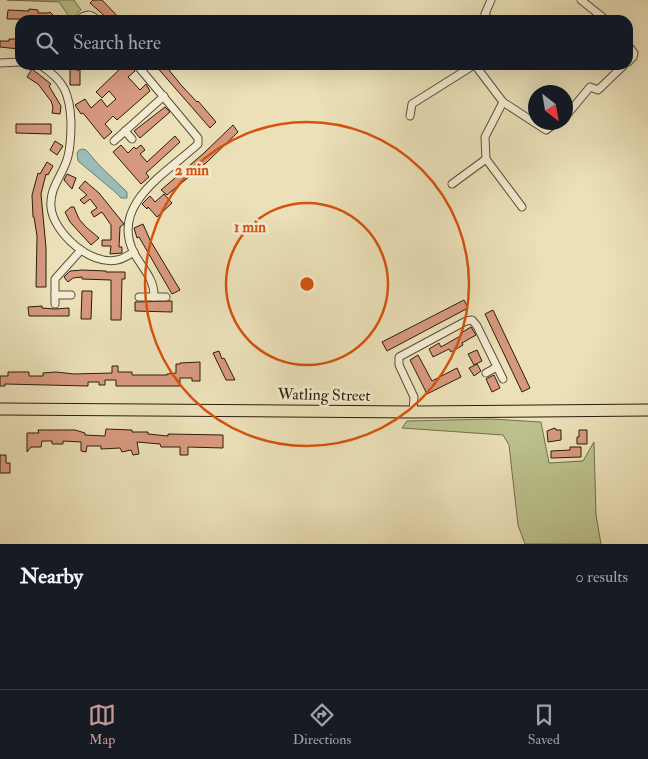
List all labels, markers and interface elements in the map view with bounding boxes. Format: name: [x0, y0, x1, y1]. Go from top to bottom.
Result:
search box: [15, 15, 633, 70]
icon: search: [33, 29, 61, 57]
text: Search here: [73, 31, 161, 55]
north arrow: [528, 85, 573, 130]
text: 2 min: [175, 161, 209, 180]
text: 1 min: [234, 218, 266, 237]
centre of rings: [298, 275, 316, 293]
street label: Watling Street: [276, 384, 371, 406]
text: Nearby: [20, 563, 83, 590]
text: 0 results: [575, 567, 628, 587]
tab: Map: [88, 701, 116, 748]
tab: Directions: [293, 701, 351, 748]
tab: Saved: [528, 701, 560, 748]

